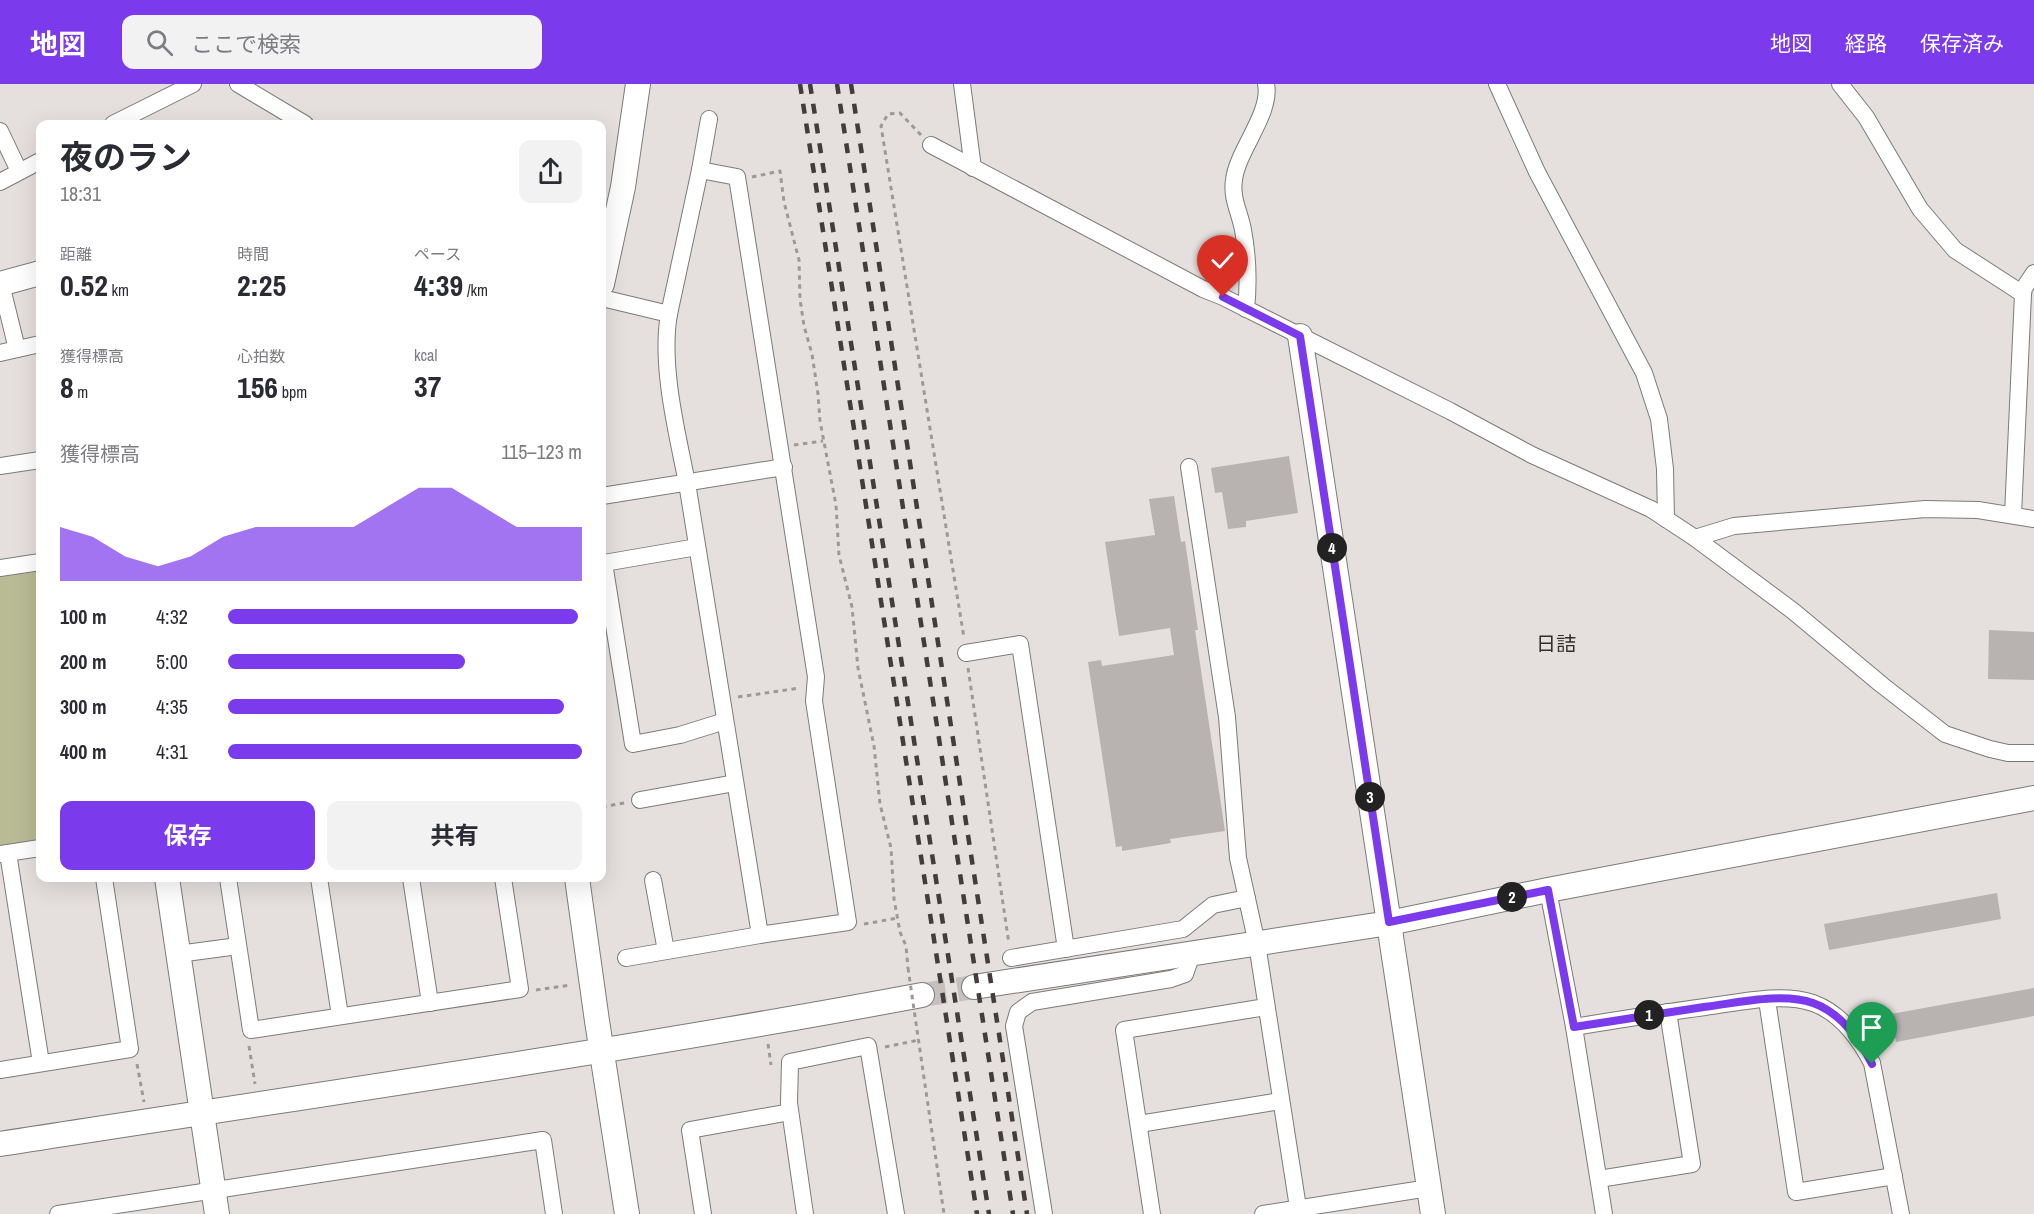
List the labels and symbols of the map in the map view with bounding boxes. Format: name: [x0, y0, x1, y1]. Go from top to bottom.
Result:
pin: [1197, 235, 1248, 297]
pin: 4: [1317, 533, 1347, 563]
district label: 日詰: [1536, 630, 1576, 657]
pin: 3: [1355, 782, 1385, 812]
pin: 2: [1497, 882, 1527, 912]
pin: 1: [1634, 1000, 1664, 1030]
pin: [1846, 1002, 1897, 1064]

